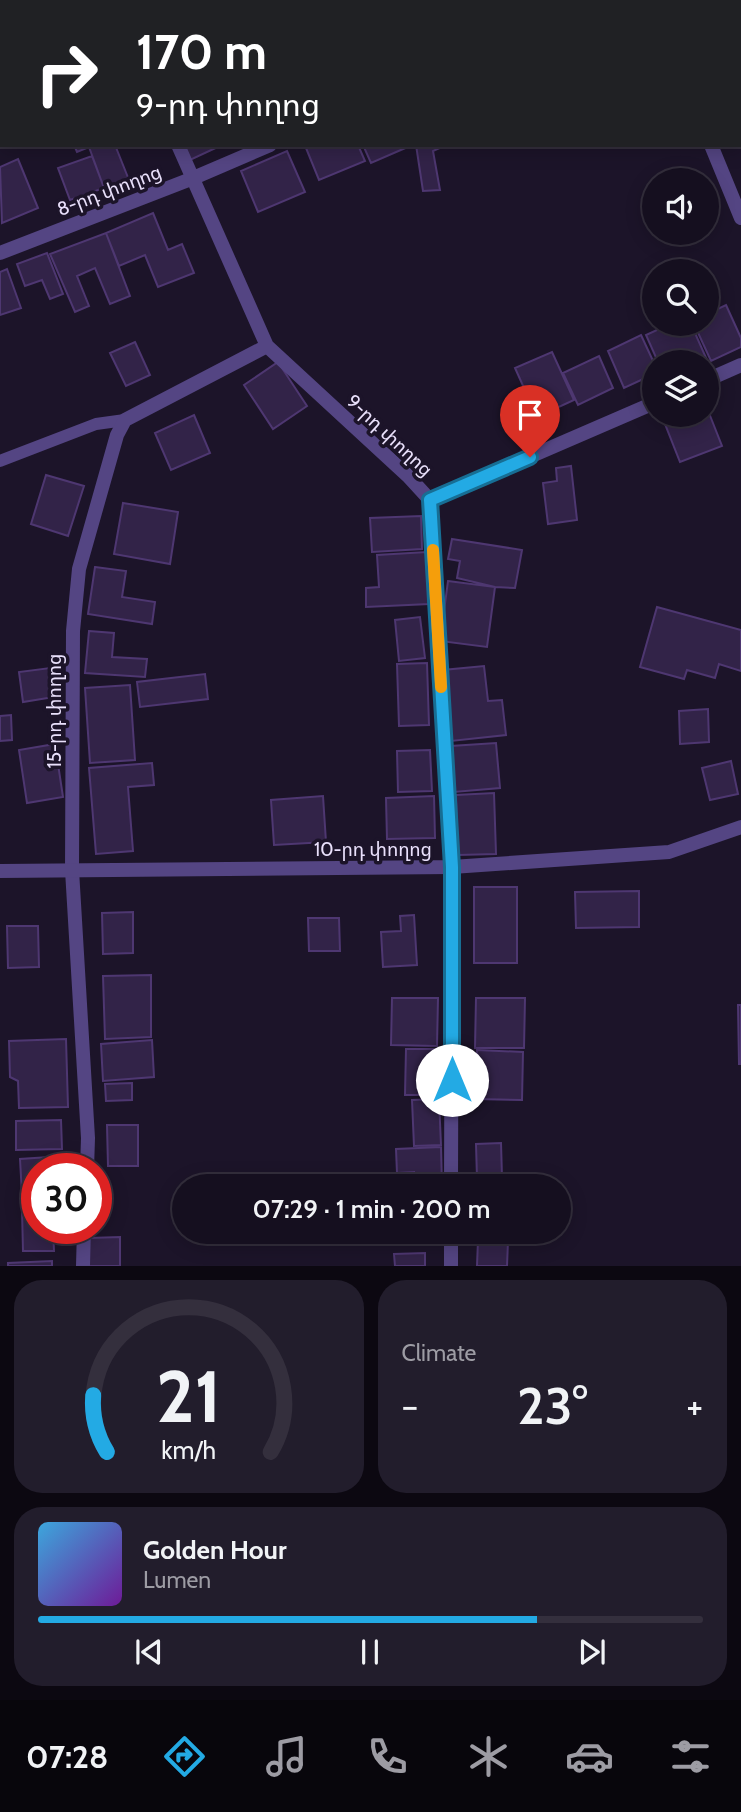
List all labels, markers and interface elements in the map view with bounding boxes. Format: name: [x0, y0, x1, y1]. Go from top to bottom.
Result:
text: 170 m: [136, 22, 267, 81]
icon: right: [21, 28, 112, 119]
text: 9-րդ փողոց: [136, 85, 320, 124]
street label: 8-րդ փողոց: [54, 160, 165, 221]
map controls: [642, 168, 719, 427]
button: sound: [642, 168, 719, 245]
button: search: [642, 259, 719, 336]
button: layers: [642, 350, 719, 427]
pin: [500, 385, 560, 457]
street label: 9-րդ փողոց: [342, 390, 437, 481]
icon: arrive: [511, 396, 549, 434]
street label: 15-րդ փողոց: [43, 654, 66, 769]
street label: 10-րդ փողոց: [314, 838, 432, 861]
position arrow: [415, 1043, 489, 1117]
speed limit sign: 30: [21, 1153, 112, 1244]
text: 07:29 · 1 min · 200 m: [253, 1193, 490, 1225]
text: Climate: [402, 1339, 476, 1367]
text: 21: [156, 1353, 221, 1441]
text: 23°: [517, 1374, 588, 1437]
text: −: [402, 1382, 418, 1429]
text: +: [686, 1382, 703, 1429]
text: km/h: [161, 1435, 216, 1465]
text: Golden Hour: [143, 1534, 286, 1566]
text: Lumen: [143, 1566, 211, 1594]
icon: previous: [130, 1633, 168, 1671]
icon: pause: [351, 1633, 389, 1671]
icon: next: [573, 1633, 611, 1671]
icon: directions: [160, 1732, 209, 1781]
icon: music: [262, 1732, 311, 1781]
icon: phone: [363, 1732, 412, 1781]
icon: climate: [464, 1732, 513, 1781]
icon: car: [565, 1732, 614, 1781]
icon: filters: [666, 1732, 715, 1781]
text: 07:28: [26, 1737, 108, 1776]

